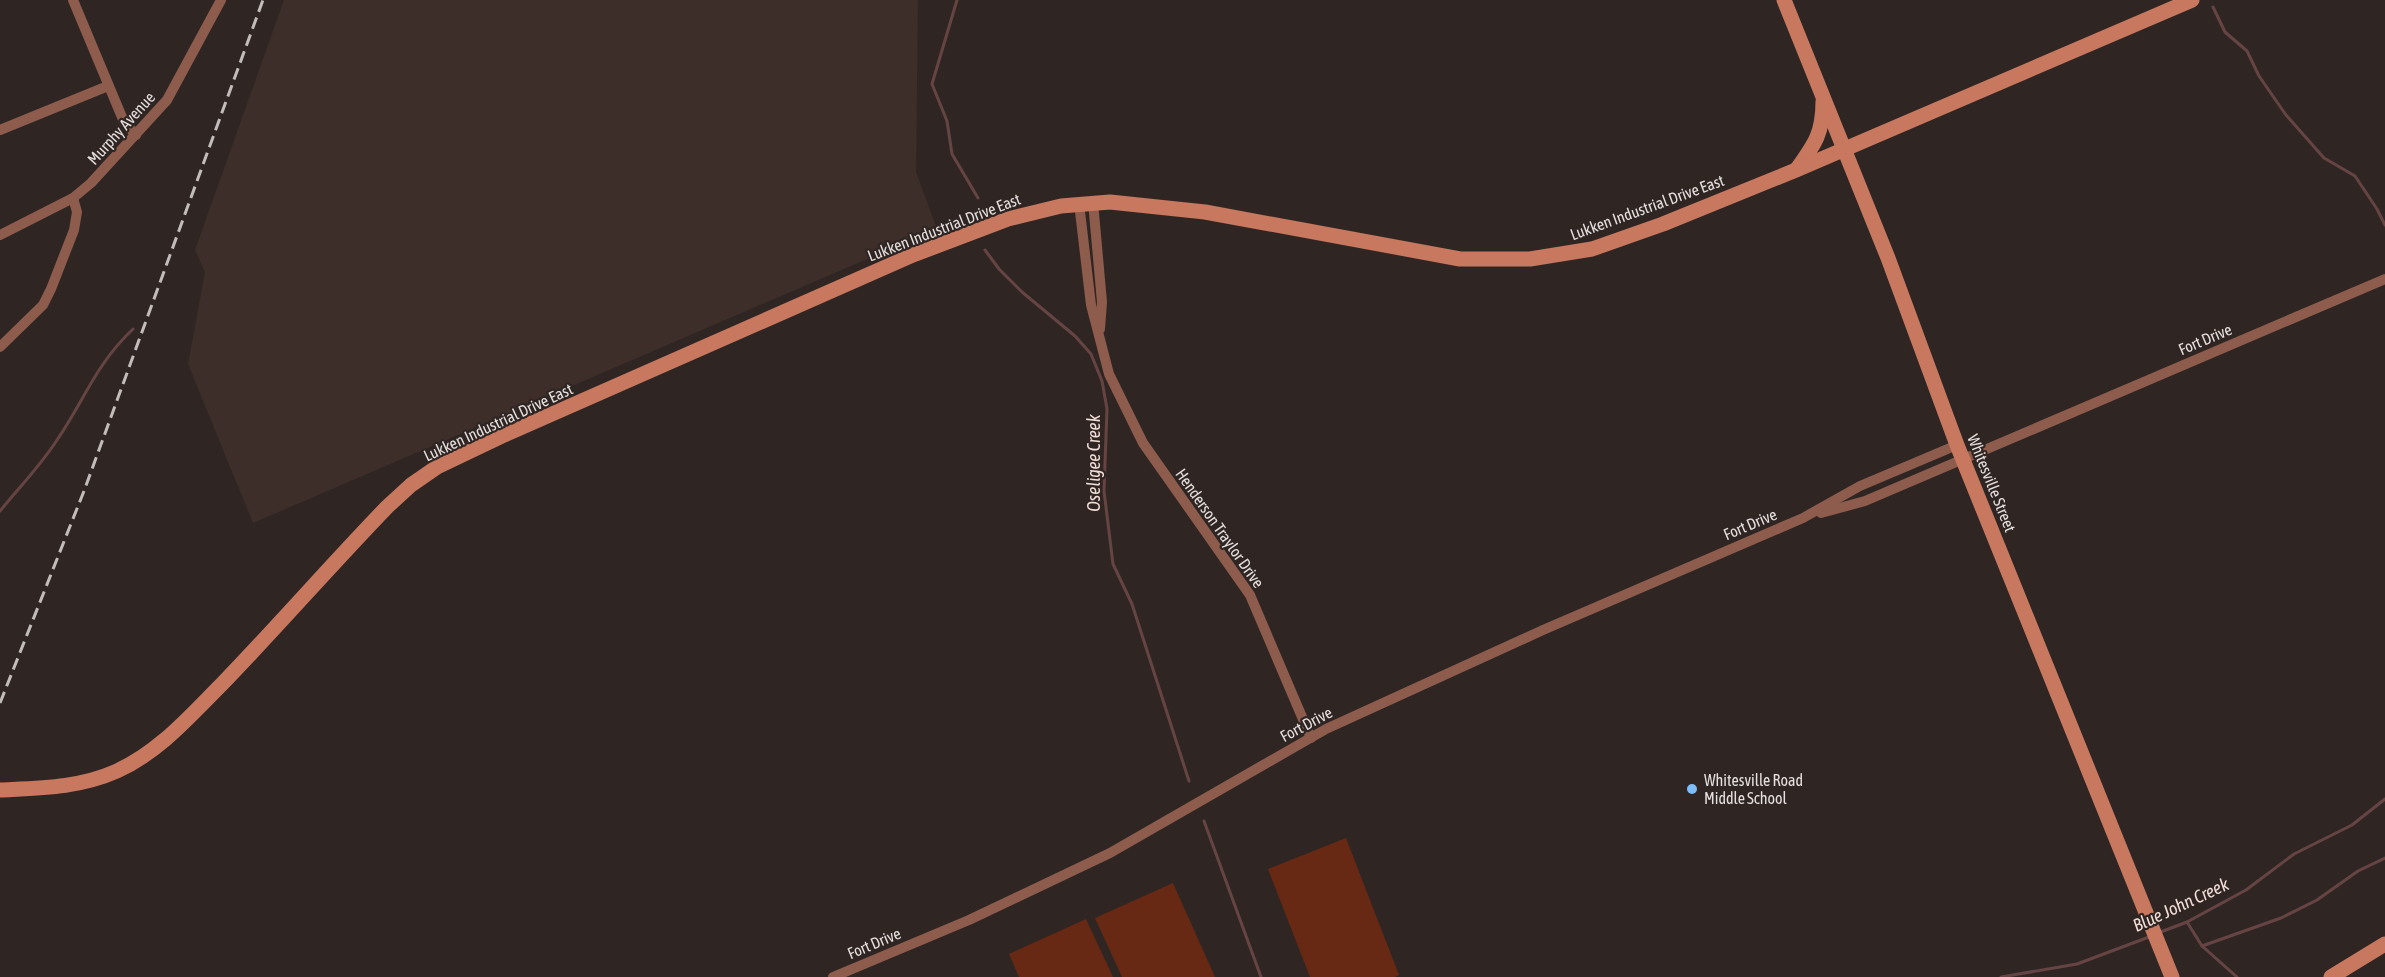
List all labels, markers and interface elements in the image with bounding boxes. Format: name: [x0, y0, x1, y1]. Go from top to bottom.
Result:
street label: Murphy Avenue: [84, 88, 159, 169]
street label: Lukken Industrial Drive East: [1568, 171, 1727, 243]
street label: Lukken Industrial Drive East: [865, 189, 1023, 264]
street label: Fort Drive: [2176, 320, 2234, 358]
street label: Lukken Industrial Drive East: [421, 379, 576, 464]
water label: Oseligee Creek: [1083, 413, 1104, 512]
street label: Whitesville Street: [1964, 432, 2020, 535]
street label: Henderson Traylor Drive: [1171, 465, 1268, 592]
street label: Fort Drive: [1721, 505, 1779, 543]
street label: Fort Drive: [1277, 703, 1335, 745]
place label: Whitesville Road Middle School: [1704, 771, 1803, 807]
marker: Whitesville Road Middle School: [1685, 782, 1699, 796]
water label: Blue John Creek: [2129, 873, 2233, 936]
street label: Fort Drive: [845, 924, 903, 962]

